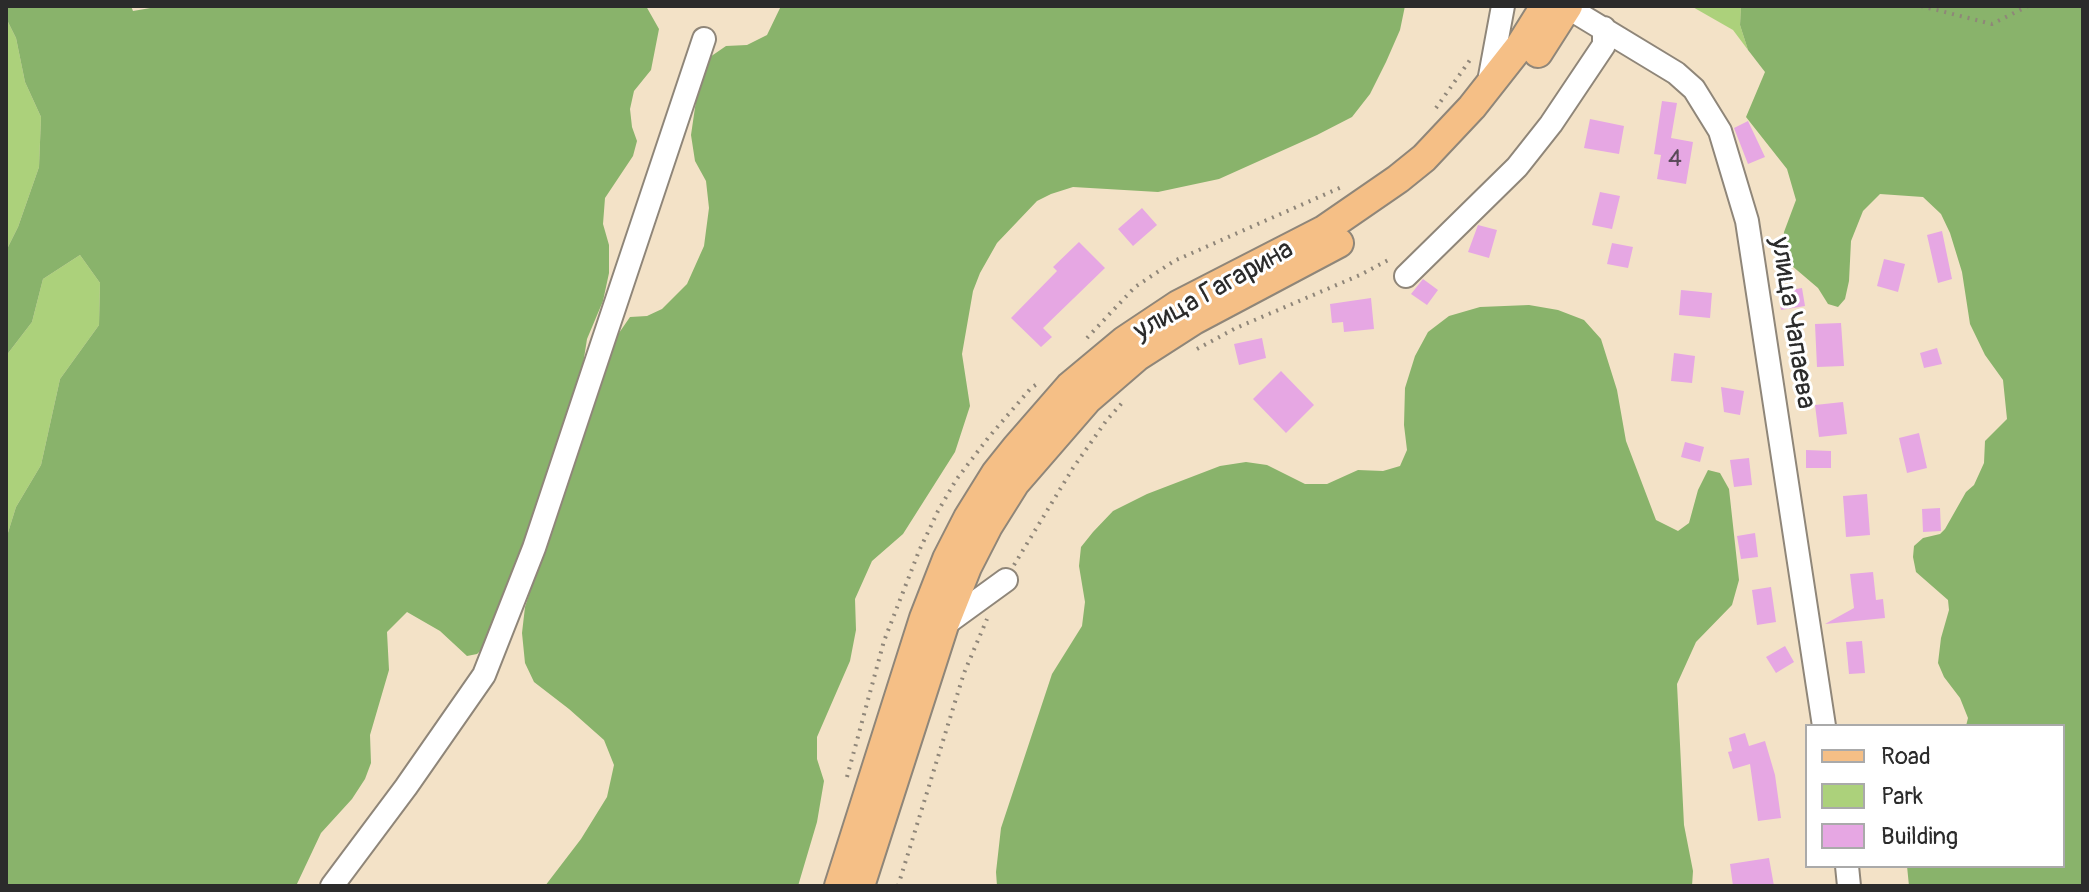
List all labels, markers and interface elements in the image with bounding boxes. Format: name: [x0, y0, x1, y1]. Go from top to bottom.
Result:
house number: 4: [1668, 146, 1682, 174]
street label: улица Гагарина: [1128, 233, 1300, 349]
street label: улица Чапаева: [1762, 235, 1822, 411]
legend: [1805, 724, 2065, 868]
text: Road: [1881, 742, 1931, 771]
text: Park: [1881, 782, 1923, 811]
text: Building: [1881, 822, 1958, 851]

